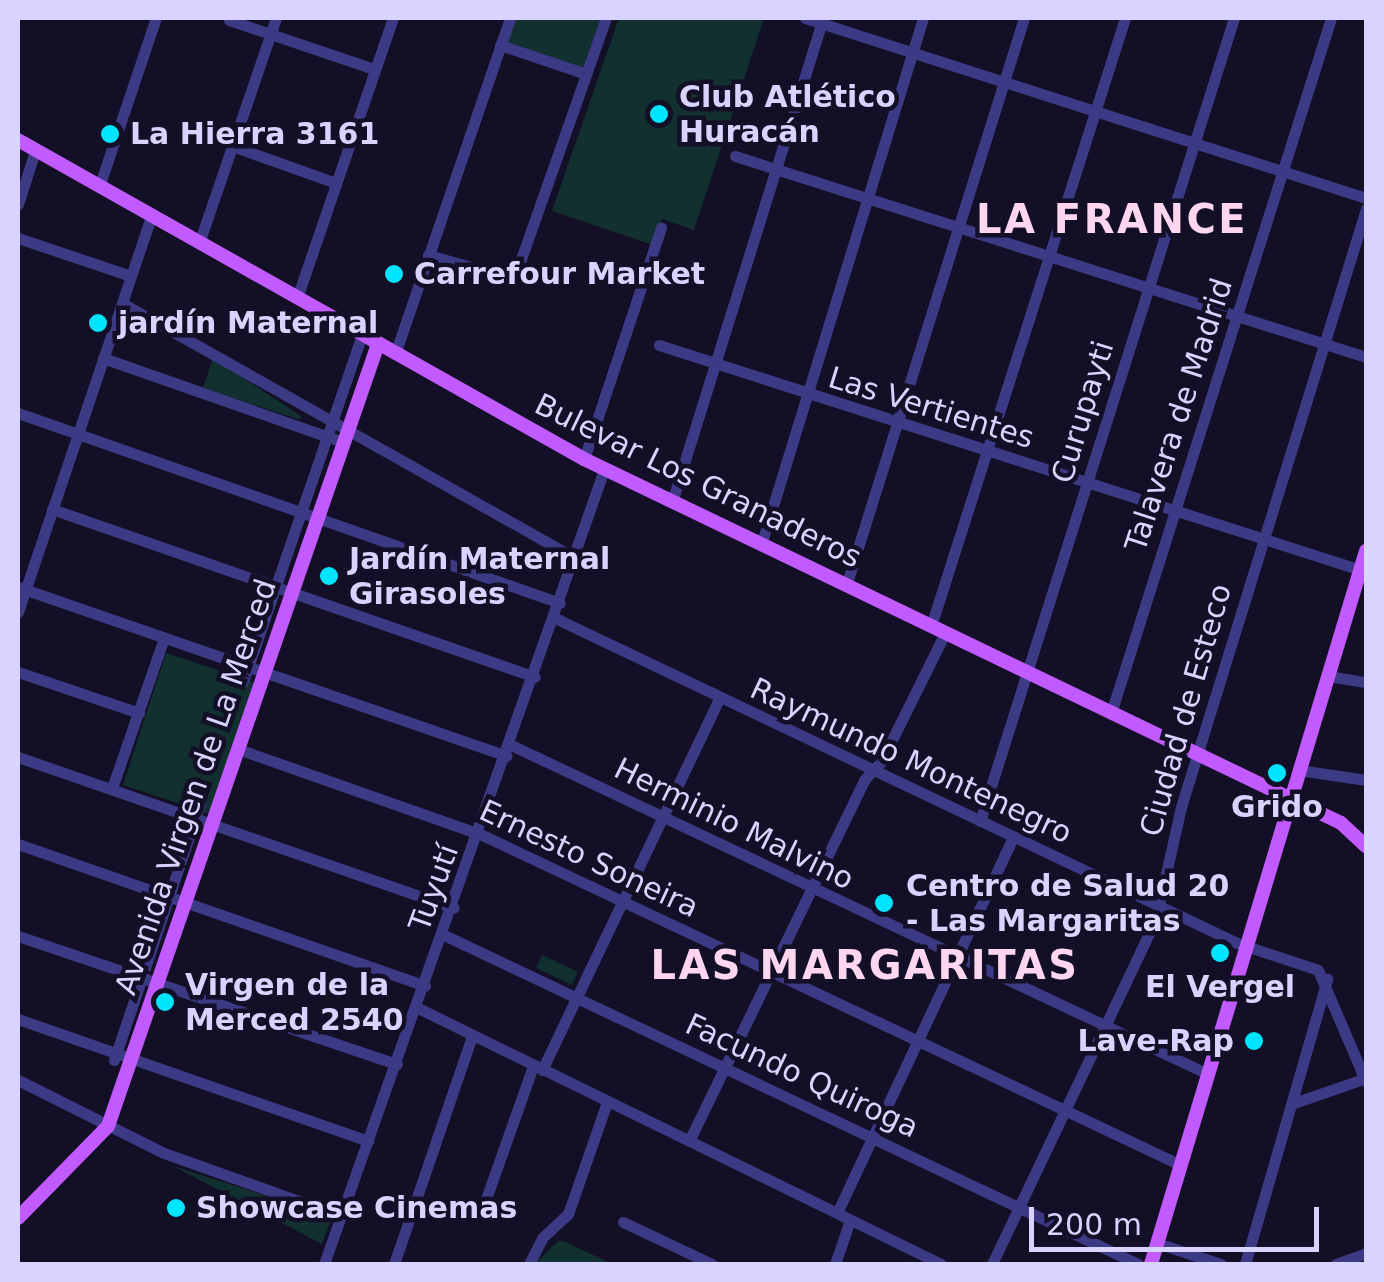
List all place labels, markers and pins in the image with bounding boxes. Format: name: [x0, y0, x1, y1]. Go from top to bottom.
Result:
place label: Club Atlético Huracán: [679, 79, 896, 150]
marker: Club Atlético Huracán: [648, 103, 670, 125]
place label: La Hierra 3161: [130, 116, 379, 152]
marker: La Hierra 3161: [99, 123, 121, 145]
place label: Carrefour Market: [414, 256, 705, 292]
marker: Carrefour Market: [383, 263, 405, 285]
place label: jardín Maternal: [118, 305, 378, 341]
marker: jardín Maternal: [87, 312, 109, 334]
place label: Jardín Maternal Girasoles: [349, 541, 610, 612]
marker: Jardín Maternal Girasoles: [318, 565, 340, 587]
marker: Grido: [1266, 762, 1288, 784]
place label: Grido: [1231, 789, 1323, 825]
place label: Centro de Salud 20 - Las Margaritas: [906, 868, 1229, 938]
marker: Centro de Salud 20 - Las Margaritas: [871, 890, 897, 916]
marker: El Vergel: [1209, 942, 1231, 964]
place label: Virgen de la Merced 2540: [185, 967, 404, 1038]
place label: El Vergel: [1145, 969, 1295, 1005]
marker: Virgen de la Merced 2540: [154, 991, 176, 1013]
place label: Lave-Rap: [1077, 1023, 1234, 1059]
marker: Lave-Rap: [1243, 1030, 1265, 1052]
place label: Showcase Cinemas: [196, 1190, 517, 1226]
marker: Showcase Cinemas: [165, 1197, 187, 1219]

